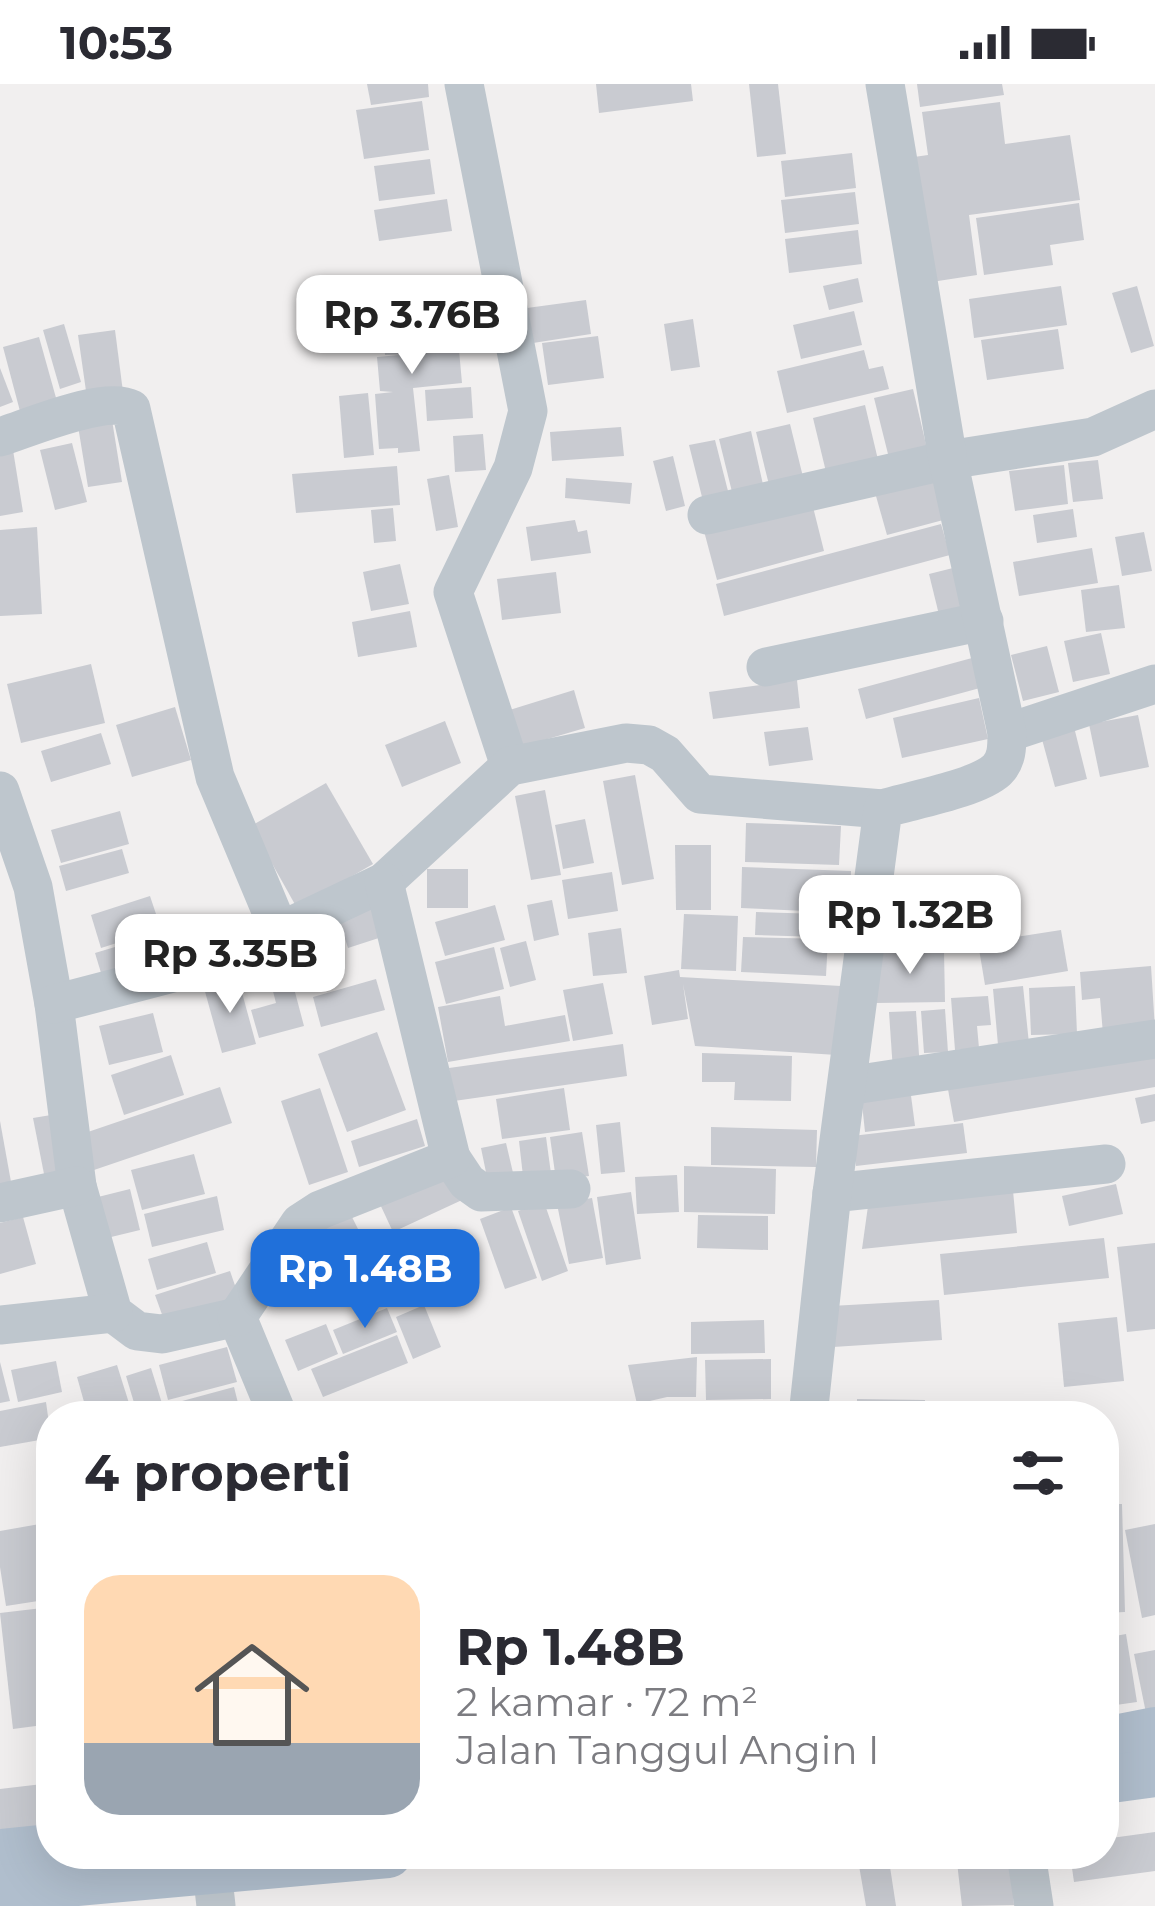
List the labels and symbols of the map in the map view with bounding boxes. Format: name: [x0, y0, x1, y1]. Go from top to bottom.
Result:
pin: Rp 3.76B: [288, 275, 536, 377]
pin: Rp 1.32B: [786, 875, 1034, 977]
pin: Rp 3.35B: [106, 914, 354, 1016]
pin: Rp 1.48B: [241, 1229, 489, 1331]

